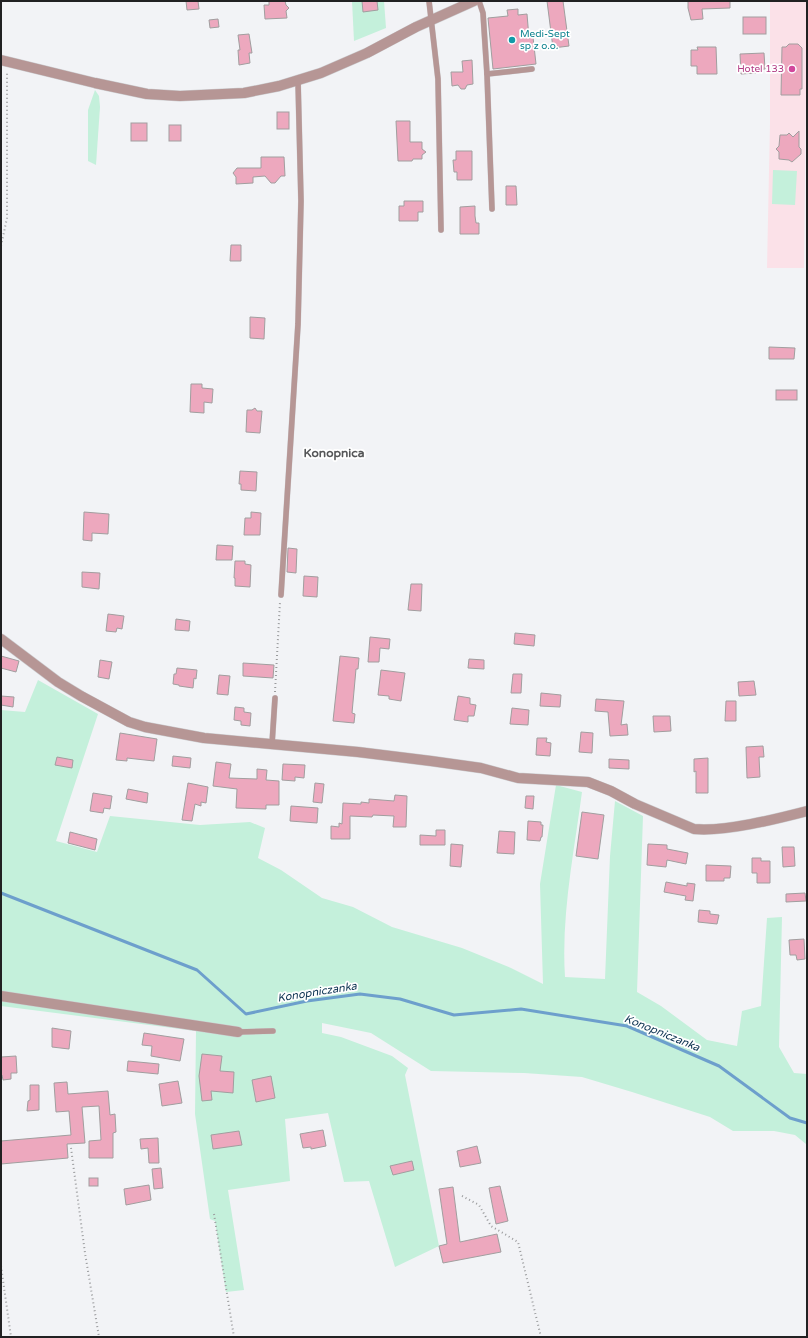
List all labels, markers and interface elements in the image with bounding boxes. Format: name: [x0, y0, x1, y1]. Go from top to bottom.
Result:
place label: Medi-Sept sp z o.o.: [520, 28, 570, 52]
marker: Medi-Sept sp z o.o.: [507, 35, 517, 45]
place label: Hotel 133: [737, 63, 784, 75]
marker: Hotel 133: [787, 64, 797, 74]
district label: Konopnica: [304, 446, 365, 461]
water label: Konopniczanka: [276, 979, 358, 1005]
water label: Konopniczanka: [622, 1012, 702, 1054]

